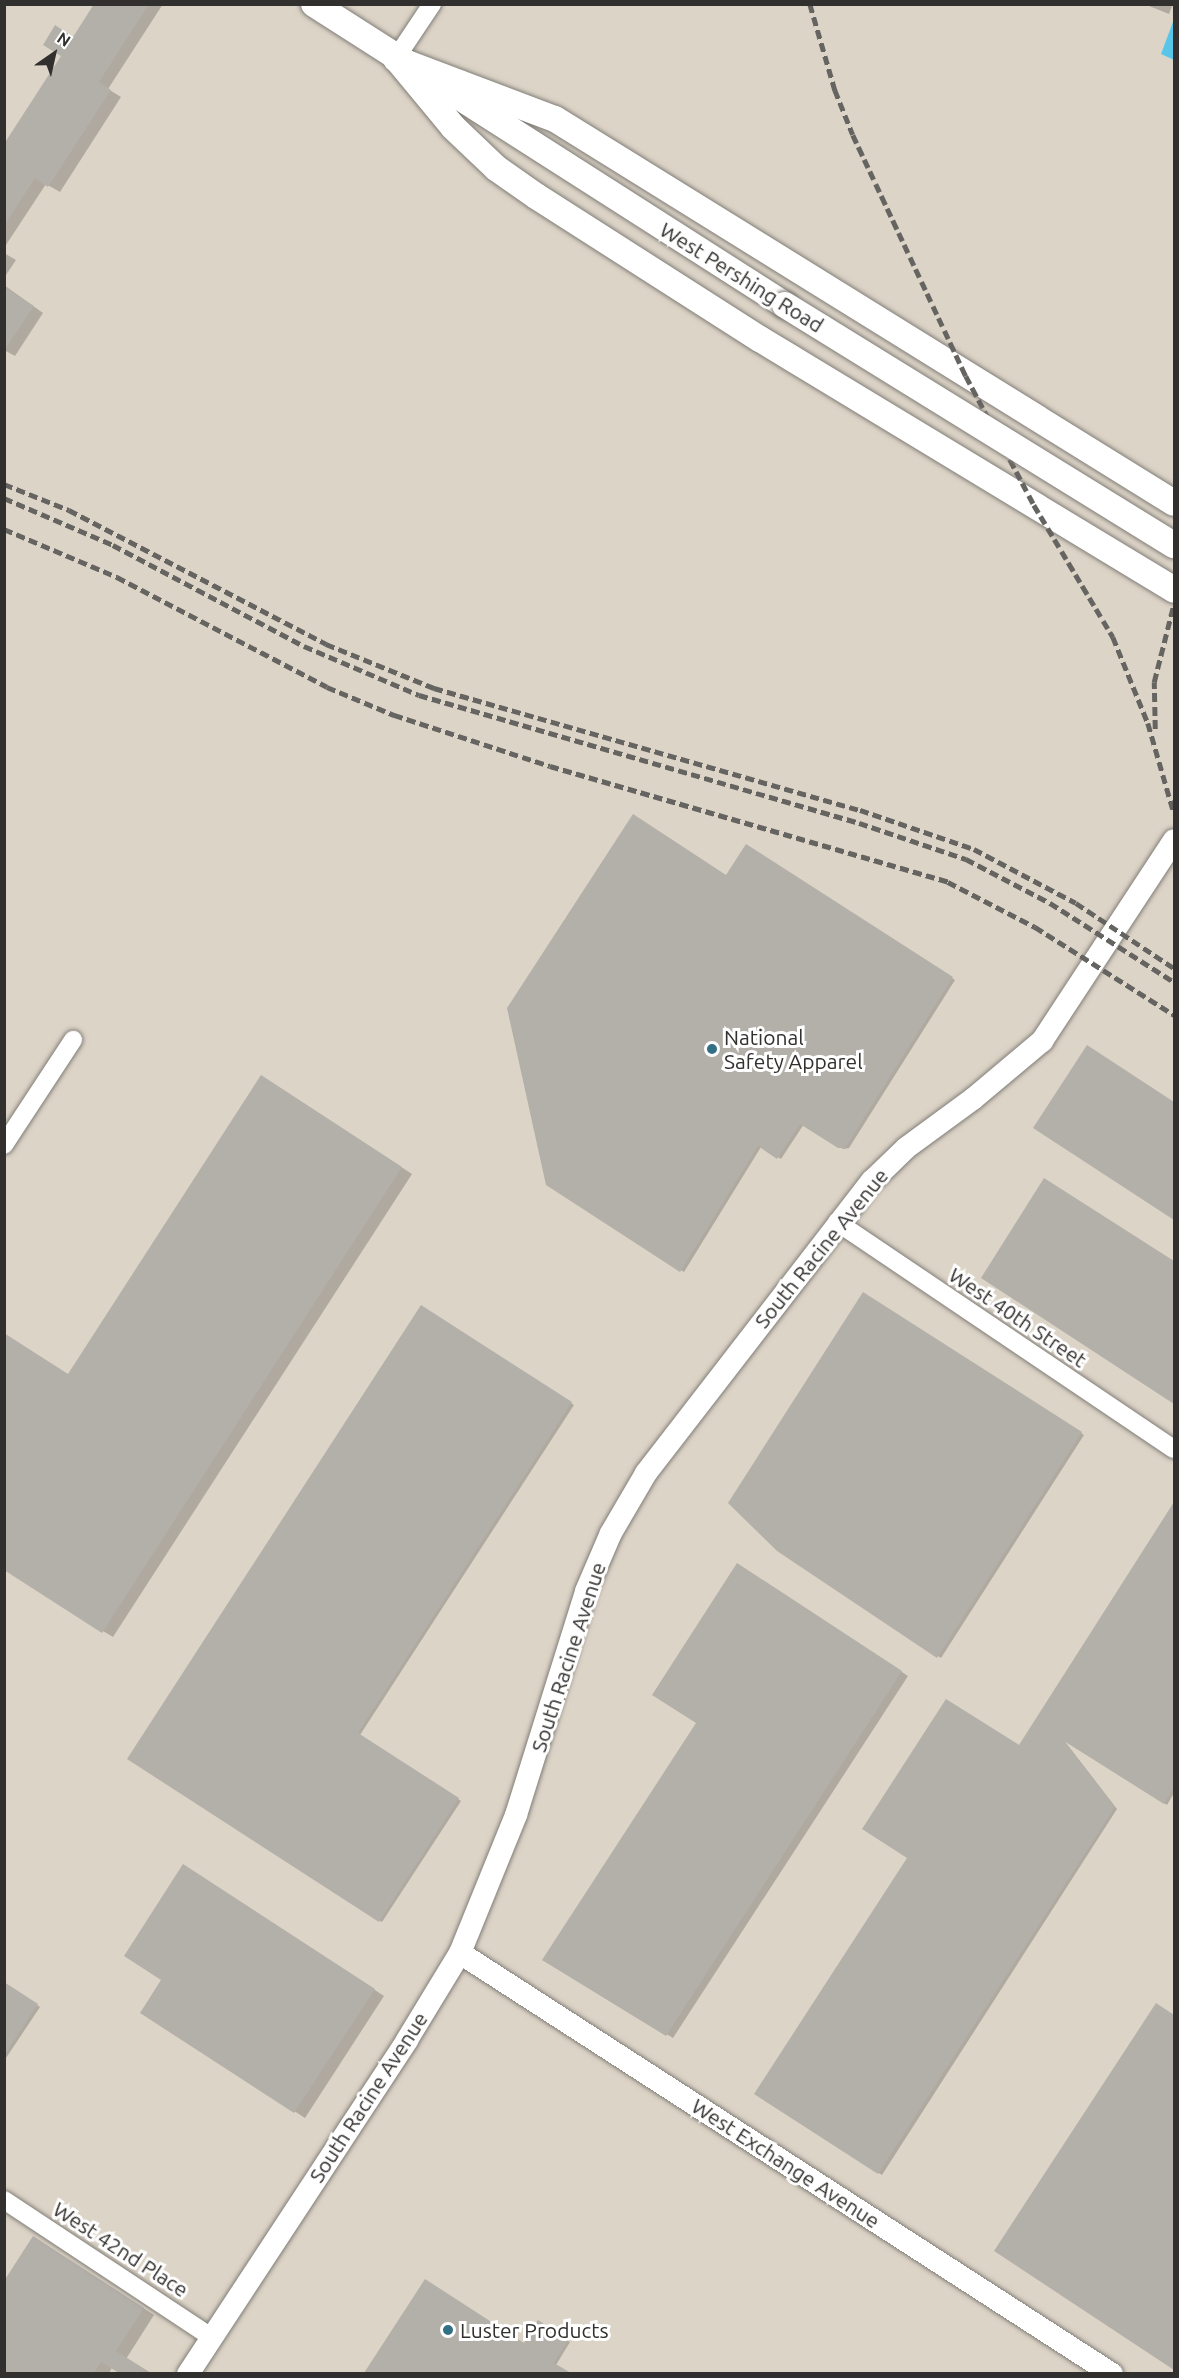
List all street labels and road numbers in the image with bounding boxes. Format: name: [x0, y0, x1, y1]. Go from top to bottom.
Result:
street label: West Pershing Road: [656, 216, 828, 338]
street label: South Racine Avenue: [749, 1163, 893, 1333]
street label: West 40th Street: [945, 1262, 1091, 1372]
street label: South Racine Avenue: [525, 1559, 611, 1755]
street label: South Racine Avenue: [303, 2007, 433, 2187]
street label: West Exchange Avenue: [687, 2093, 885, 2233]
street label: West 42nd Place: [49, 2196, 193, 2302]

